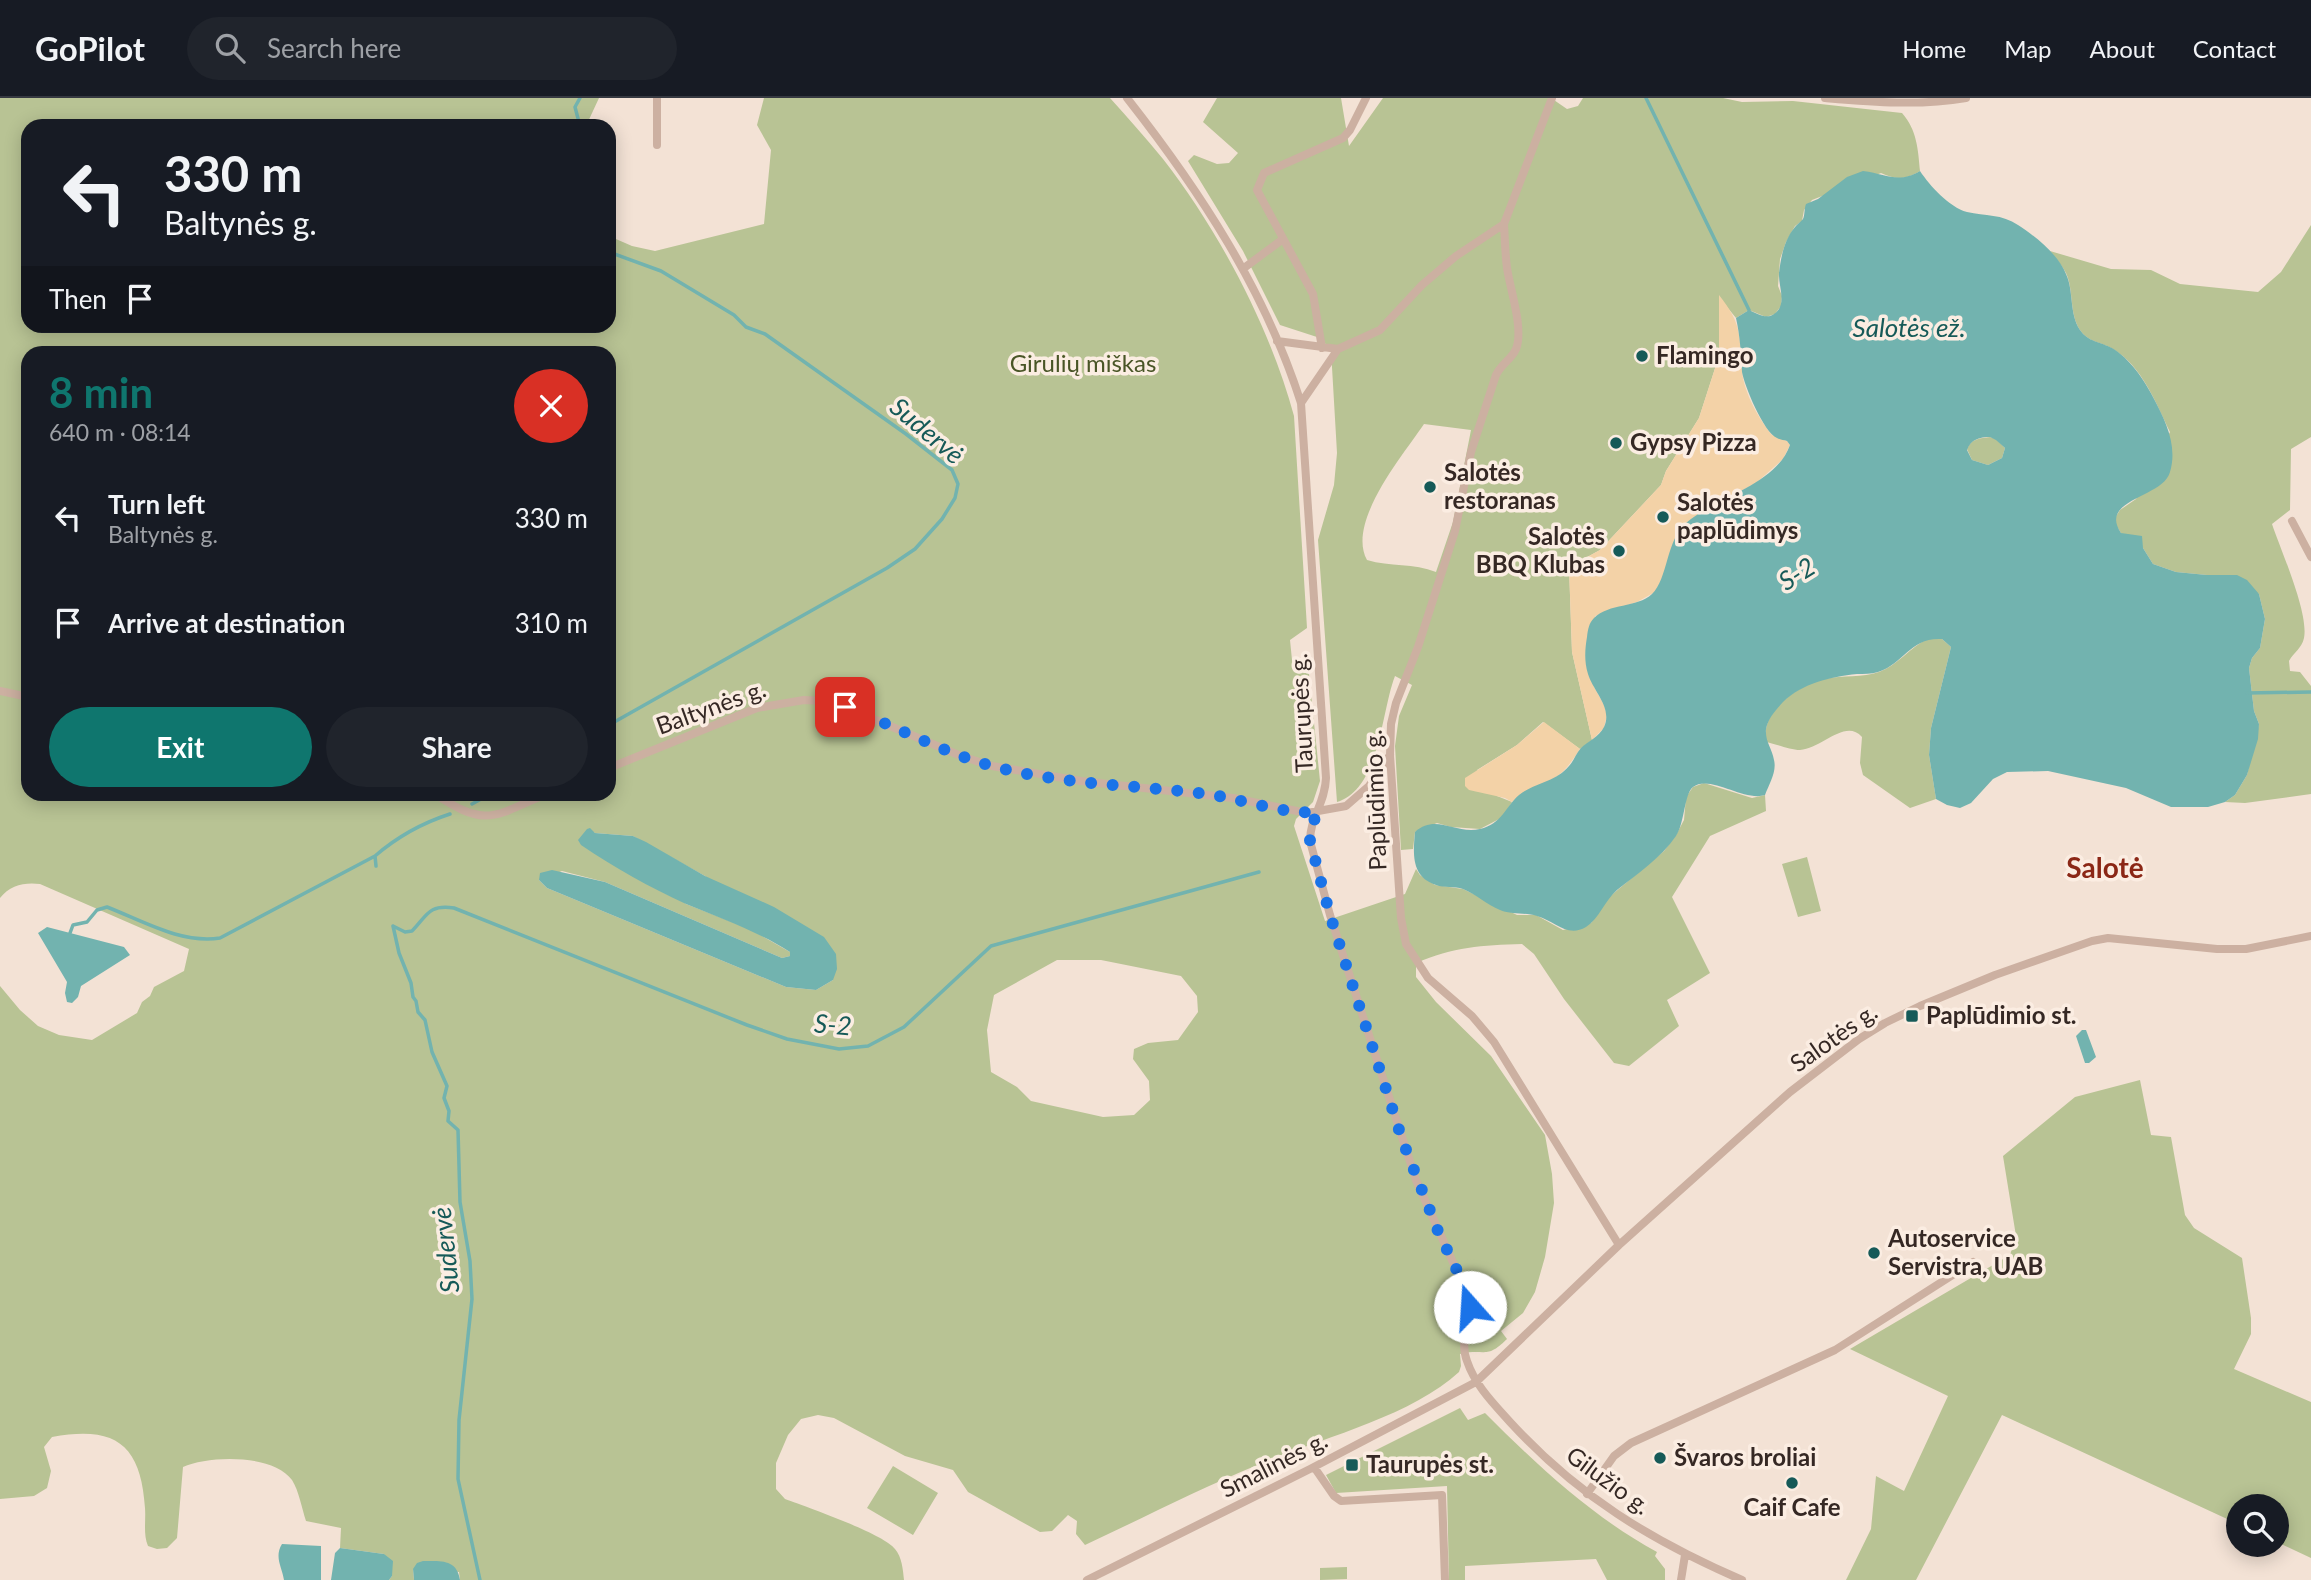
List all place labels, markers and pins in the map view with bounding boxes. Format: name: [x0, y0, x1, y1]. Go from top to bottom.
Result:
place label: Flamingo: [1656, 340, 1754, 369]
marker: Flamingo: [1634, 348, 1650, 364]
place label: Gypsy Pizza: [1630, 427, 1757, 456]
marker: Gypsy Pizza: [1608, 435, 1624, 451]
place label: Salotės restoranas: [1444, 457, 1556, 514]
marker: Salotės restoranas: [1422, 479, 1438, 495]
place label: Salotės paplūdimys: [1677, 487, 1798, 544]
marker: Salotės paplūdimys: [1655, 509, 1671, 525]
place label: Salotės BBQ Klubas: [1476, 521, 1605, 578]
marker: Salotės BBQ Klubas: [1611, 543, 1627, 559]
pin: [815, 677, 875, 737]
place label: Paplūdimio st.: [1926, 1000, 2077, 1029]
marker: Paplūdimio st.: [1904, 1008, 1920, 1024]
place label: Autoservice Servistra, UAB: [1887, 1223, 2043, 1280]
marker: Autoservice Servistra, UAB: [1866, 1245, 1882, 1261]
place label: Švaros broliai: [1674, 1442, 1816, 1471]
place label: Taurupės st.: [1366, 1449, 1494, 1478]
marker: Švaros broliai: [1652, 1450, 1668, 1466]
marker: Taurupės st.: [1344, 1457, 1360, 1473]
marker: Caif Cafe: [1784, 1475, 1800, 1491]
place label: Caif Cafe: [1743, 1492, 1841, 1521]

